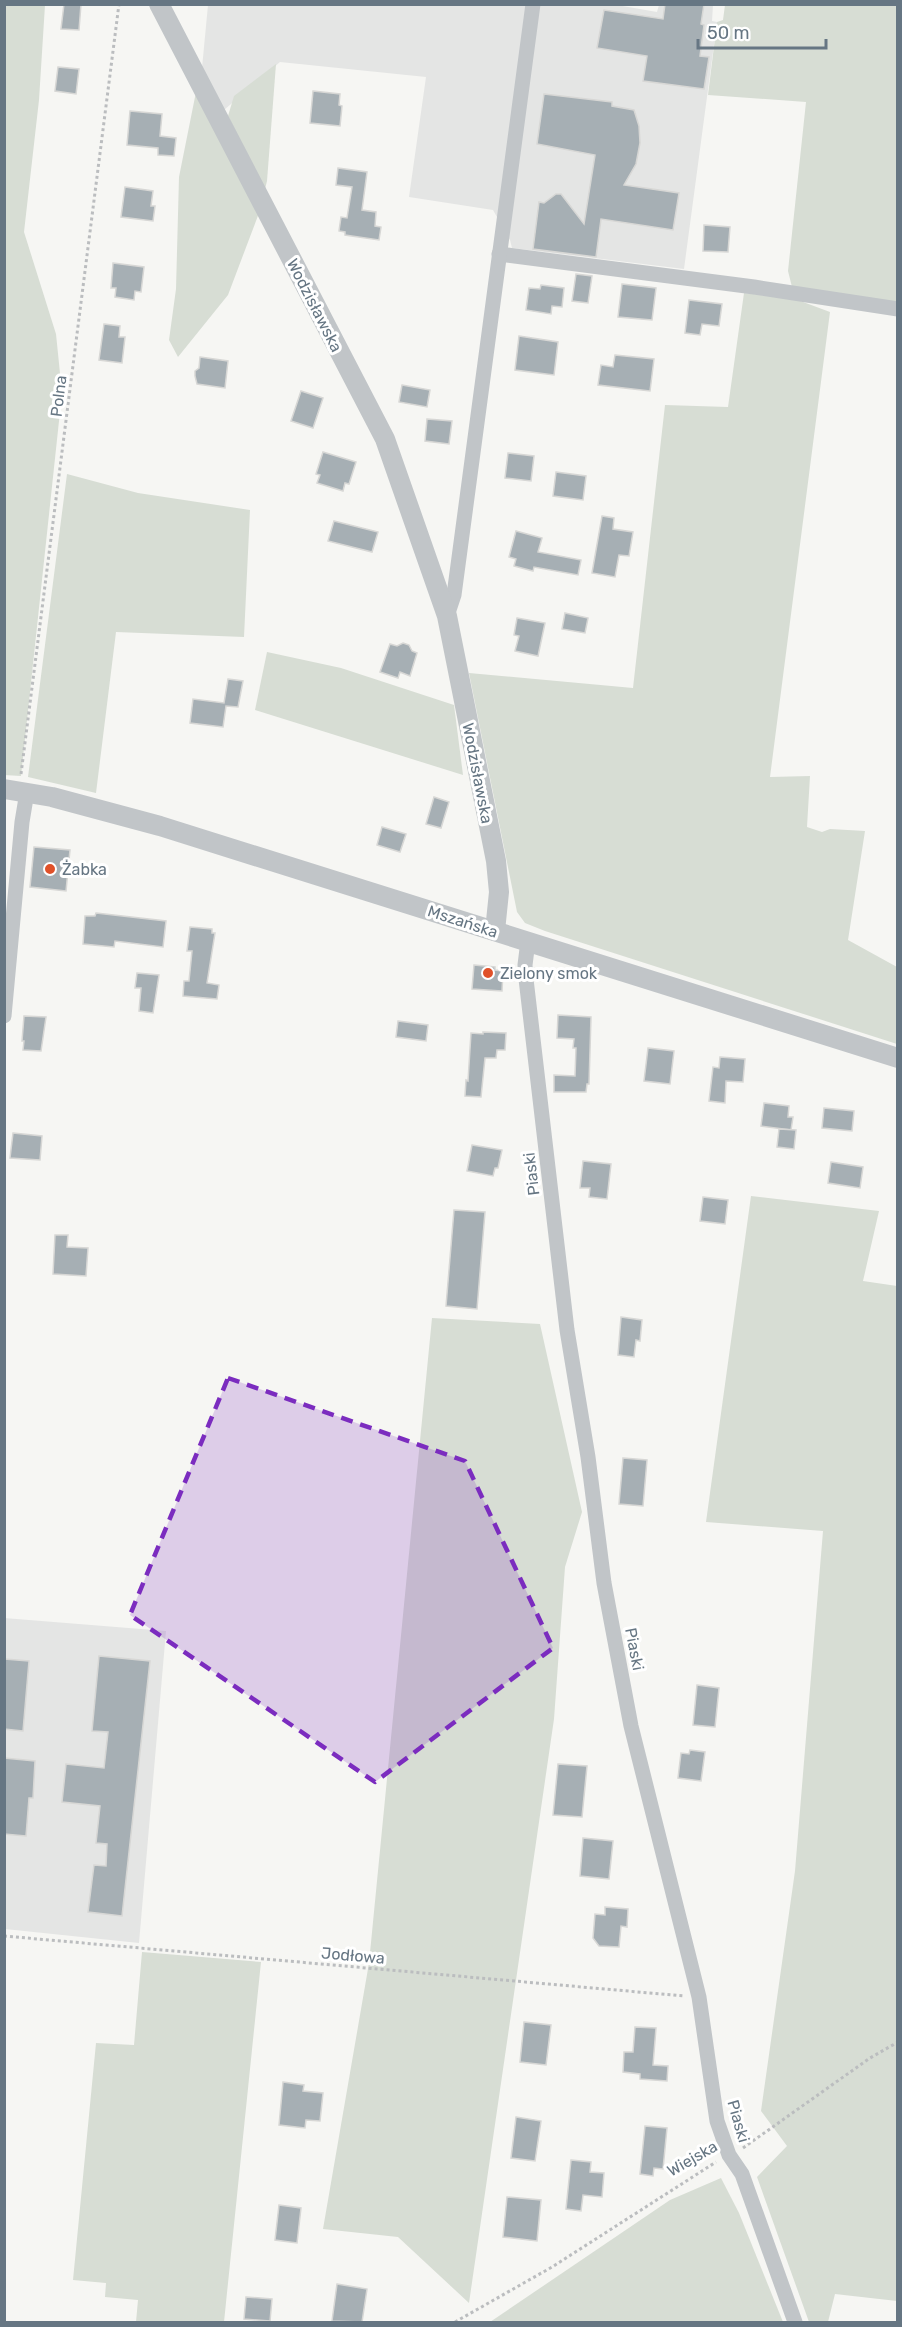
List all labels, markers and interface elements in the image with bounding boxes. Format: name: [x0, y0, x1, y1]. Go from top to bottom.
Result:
scale bar: [698, 12, 826, 50]
text: 50 m: [707, 22, 750, 44]
street label: Wodzisławska: [283, 255, 346, 355]
street label: Polna: [47, 374, 70, 418]
street label: Wodzisławska: [458, 721, 497, 825]
place label: Żabka: [62, 860, 107, 879]
marker: Żabka: [43, 862, 57, 876]
street label: Mszańska: [425, 901, 500, 942]
place label: Zielony smok: [500, 964, 598, 983]
marker: Zielony smok: [481, 966, 495, 980]
street label: Piaski: [519, 1151, 544, 1197]
street label: Piaski: [621, 1626, 648, 1672]
street label: Jodłowa: [320, 1943, 385, 1968]
street label: Piaski: [723, 2098, 754, 2145]
street label: Wiejska: [664, 2137, 721, 2180]

